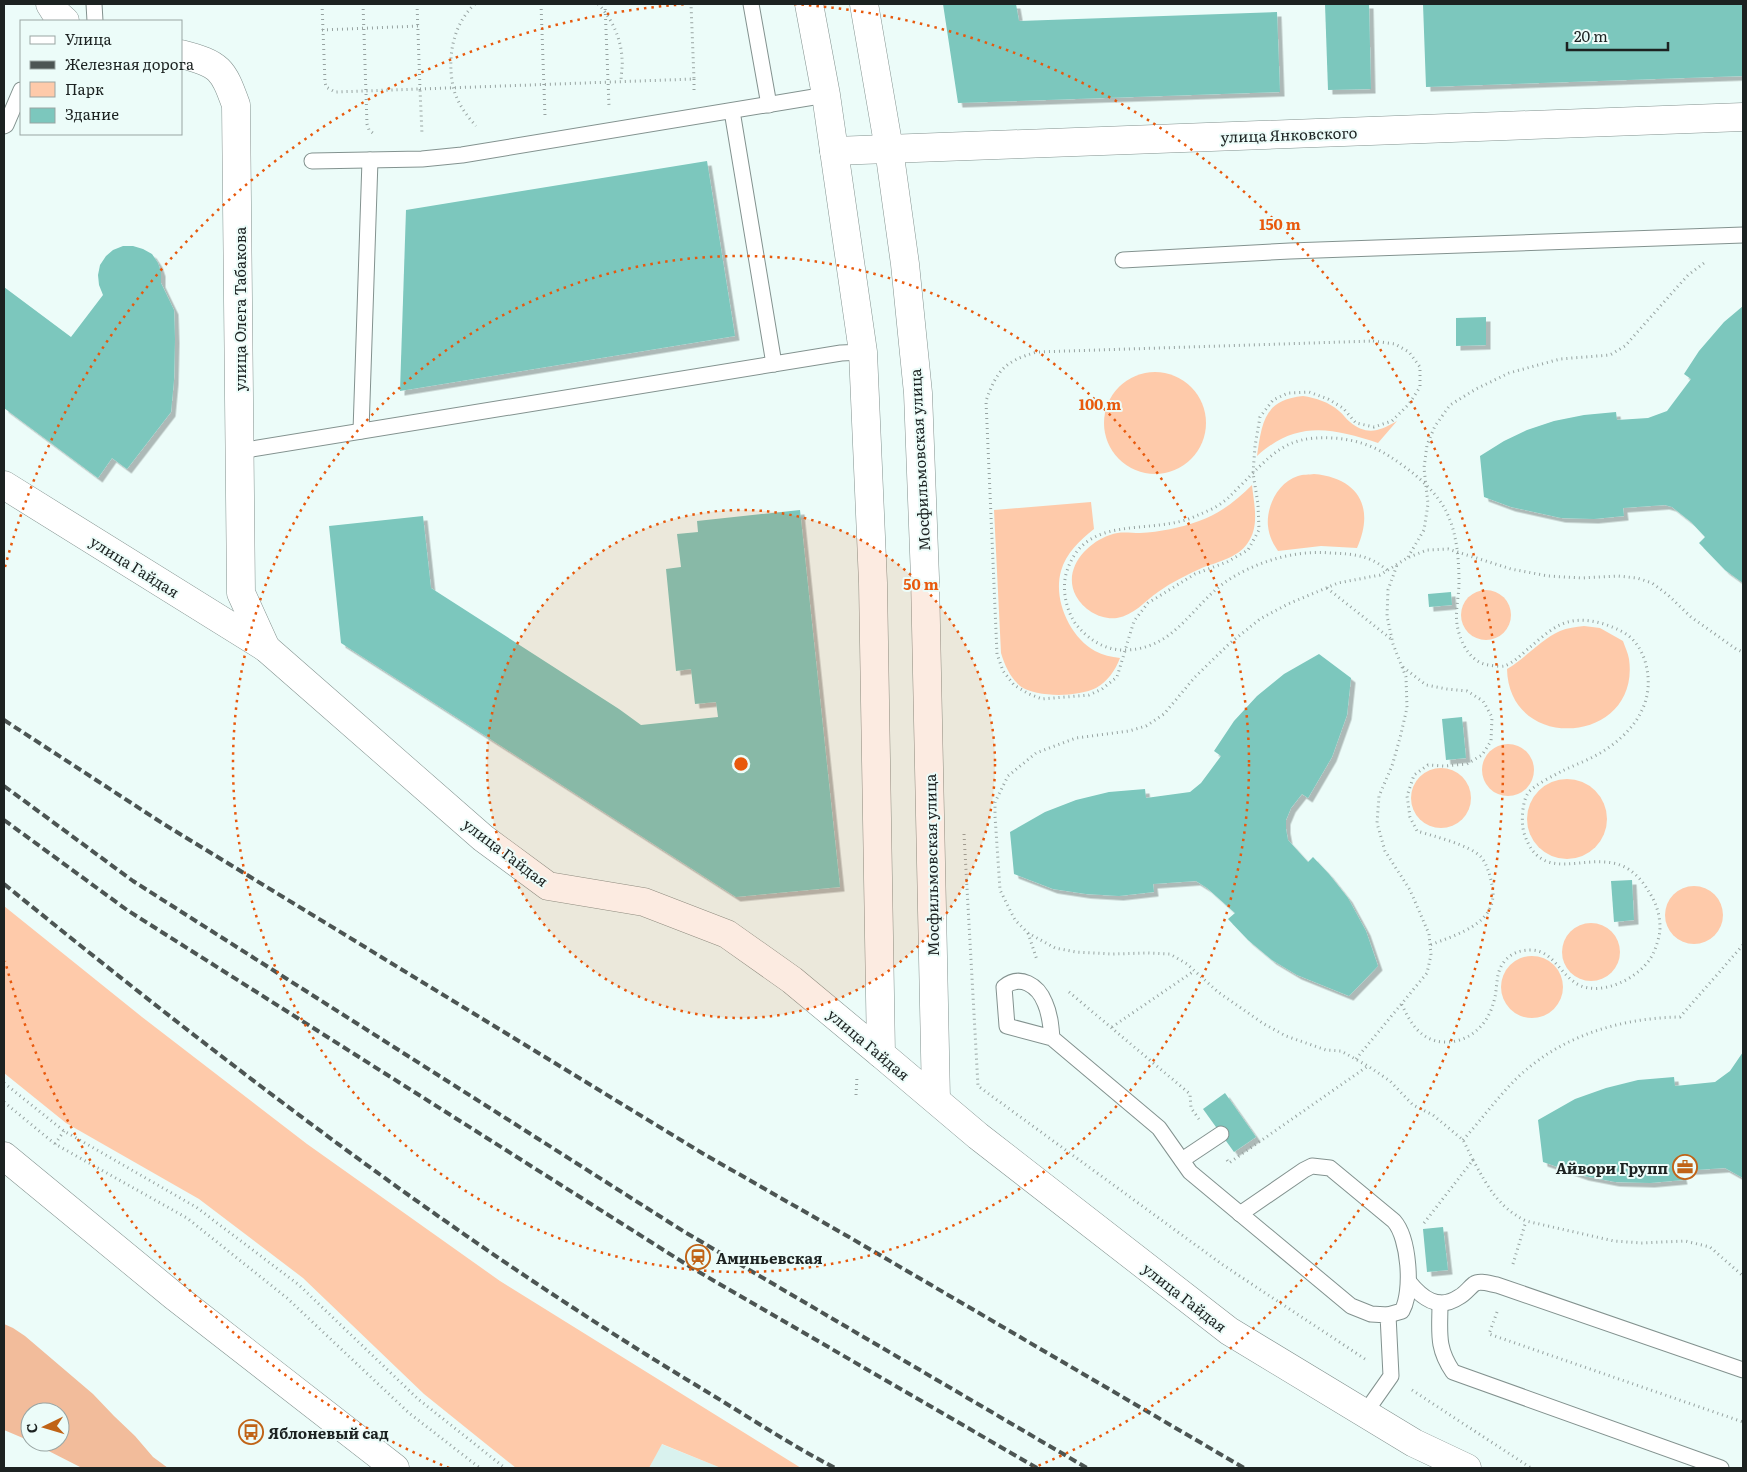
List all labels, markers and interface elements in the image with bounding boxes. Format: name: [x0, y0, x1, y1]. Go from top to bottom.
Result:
legend: [20, 20, 182, 135]
scale bar: [1567, 20, 1668, 52]
text: 20 m: [1574, 24, 1608, 47]
text: Улица: [65, 27, 113, 50]
text: Железная дорога: [65, 52, 195, 75]
text: Парк: [65, 77, 104, 100]
text: Здание: [65, 102, 119, 125]
street label: улица Янковского: [1220, 120, 1358, 148]
text: 150 m: [1259, 212, 1301, 235]
street label: улица Олега Табакова: [228, 226, 251, 391]
street label: Мосфильмовская улица: [903, 367, 935, 552]
text: 100 m: [1079, 392, 1121, 415]
street label: улица Гайдая: [86, 529, 184, 603]
text: 50 m: [903, 572, 939, 595]
centre of rings: [732, 755, 750, 773]
street label: Мосфильмовская улица: [918, 773, 944, 956]
street label: улица Гайдая: [459, 812, 553, 892]
street label: улица Гайдая: [823, 1003, 915, 1085]
office icon: Айвори Групп: [1672, 1154, 1698, 1180]
place label: Айвори Групп: [1556, 1156, 1668, 1179]
station icon: Аминьевская: [685, 1244, 711, 1270]
place label: Аминьевская: [716, 1246, 823, 1269]
street label: улица Гайдая: [1138, 1257, 1232, 1337]
north arrow: [20, 1402, 70, 1452]
bus stop icon: Яблоневый сад: [238, 1419, 264, 1445]
place label: Яблоневый сад: [268, 1421, 389, 1444]
text: С: [21, 1422, 41, 1434]

